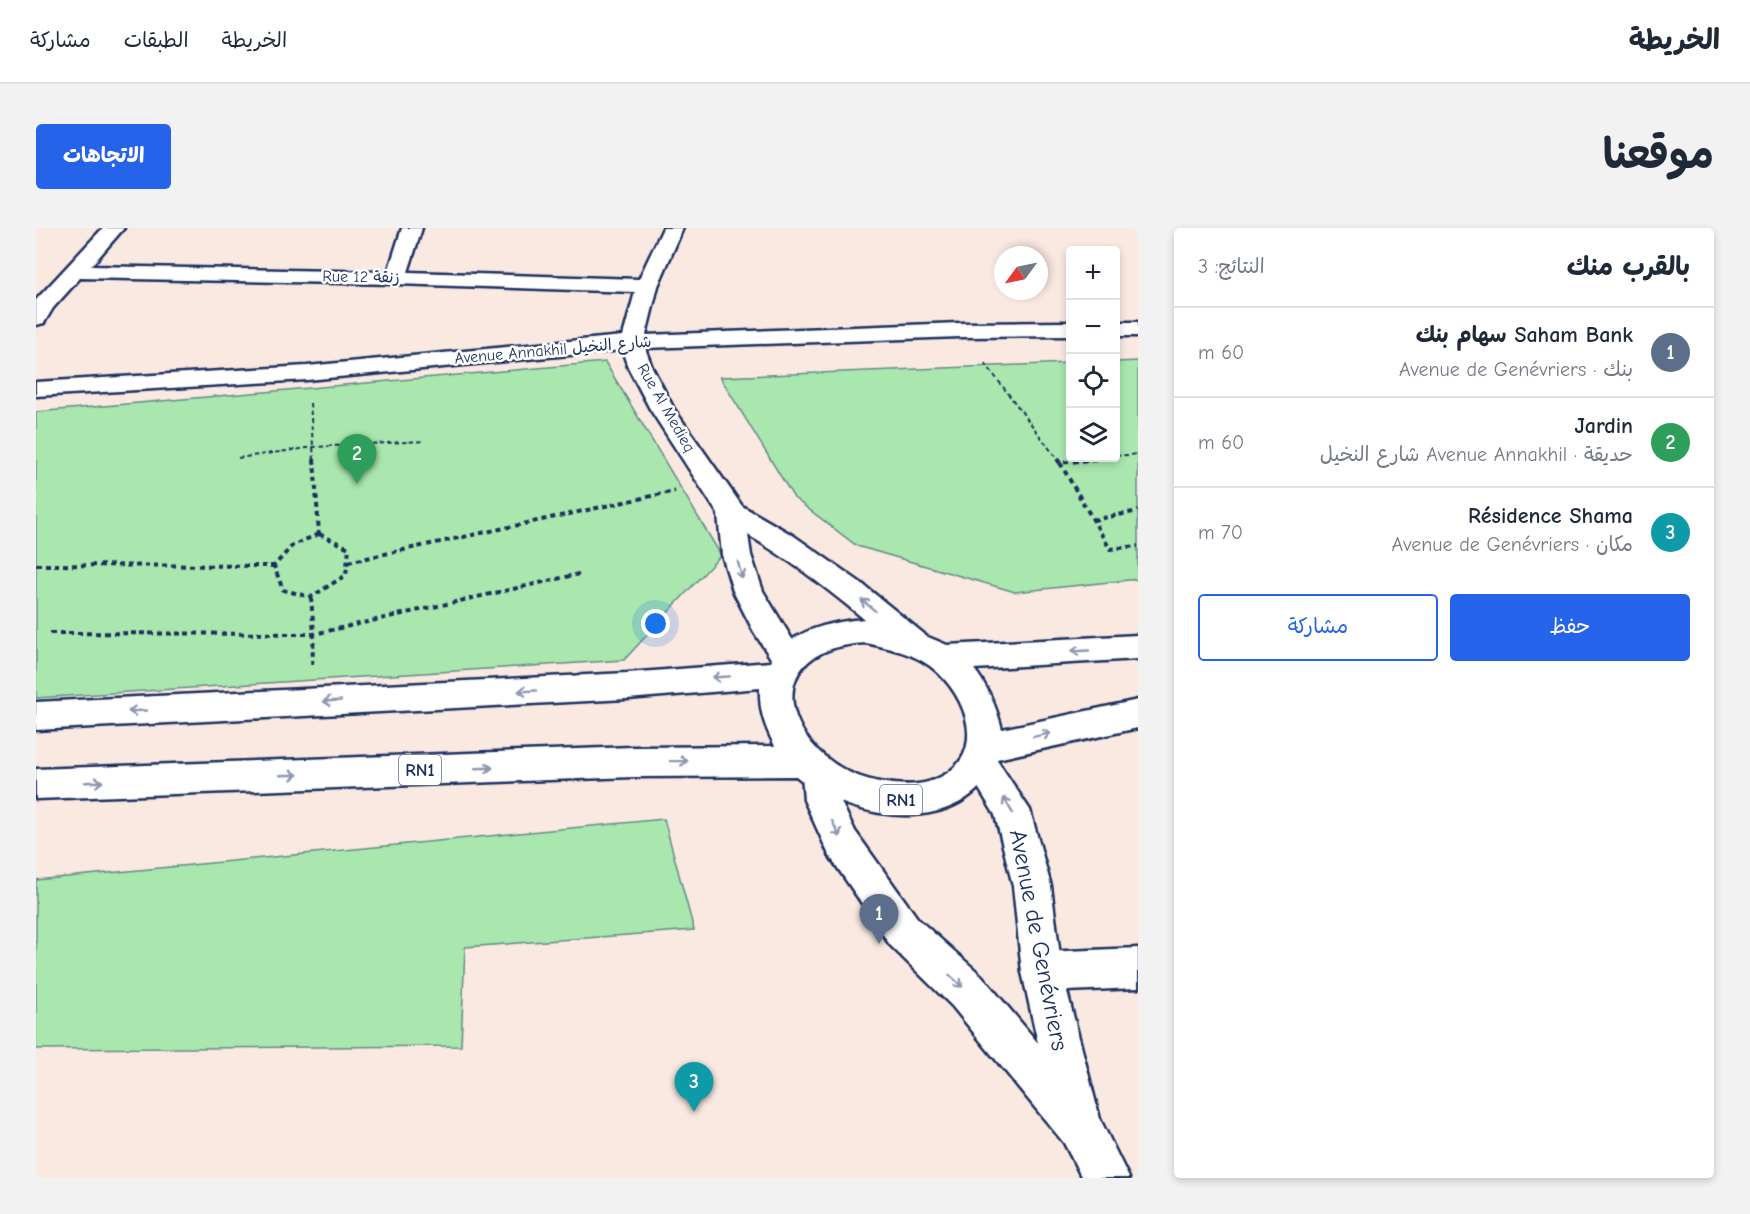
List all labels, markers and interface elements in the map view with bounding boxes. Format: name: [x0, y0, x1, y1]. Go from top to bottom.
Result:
text: الخريطة: [1629, 24, 1720, 56]
text: مشاركة: [30, 28, 91, 52]
text: الطبقات: [124, 28, 189, 52]
text: الخريطة: [222, 28, 287, 52]
button: الاتجاهات: [36, 124, 171, 189]
text: موقعنا: [1603, 130, 1714, 179]
north arrow: [994, 246, 1048, 300]
map controls: [1066, 246, 1120, 462]
button: +: [1066, 246, 1120, 300]
text: بالقرب منك: [1567, 252, 1690, 282]
text: النتائج: 3: [1198, 255, 1265, 278]
street label: Rue 12 زنقة: [322, 267, 400, 287]
button: −: [1066, 300, 1120, 354]
text: Saham Bank سهام بنك: [1416, 322, 1633, 348]
street label: Avenue Annakhil شارع النخيل: [454, 332, 652, 370]
text: 60 m: [1198, 341, 1244, 364]
text: 1: [1667, 341, 1674, 364]
button: locate: [1066, 354, 1120, 408]
text: بنك · Avenue de Genévriers: [1399, 358, 1633, 381]
street label: Rue Al Medieq: [633, 361, 699, 455]
button: layers: [1066, 408, 1120, 462]
text: Jardin: [1574, 413, 1633, 439]
text: 60 m: [1198, 431, 1244, 454]
text: 2: [1666, 431, 1675, 454]
pin: 2: [338, 434, 376, 484]
text: حديقة · Avenue Annakhil شارع النخيل: [1320, 443, 1633, 466]
text: Résidence Shama: [1468, 503, 1633, 529]
text: 70 m: [1198, 521, 1243, 544]
text: 3: [1666, 521, 1675, 544]
text: مكان · Avenue de Genévriers: [1392, 533, 1633, 556]
one-way arrow: [735, 560, 746, 579]
button: مشاركة: [1198, 594, 1438, 661]
button: حفظ: [1450, 594, 1690, 661]
one-way arrow: [860, 599, 876, 612]
your location: [641, 609, 670, 638]
one-way arrow: [1070, 646, 1090, 657]
one-way arrow: [712, 672, 732, 683]
one-way arrow: [517, 685, 537, 696]
one-way arrow: [322, 695, 342, 706]
one-way arrow: [128, 705, 148, 716]
one-way arrow: [1033, 728, 1052, 740]
road number: RN1: [399, 755, 441, 785]
one-way arrow: [669, 756, 689, 767]
one-way arrow: [474, 762, 494, 773]
one-way arrow: [279, 769, 299, 781]
one-way arrow: [84, 776, 104, 788]
road number: RN1: [880, 785, 922, 815]
one-way arrow: [1002, 797, 1014, 814]
one-way arrow: [830, 819, 842, 837]
street label: Avenue de Genévriers: [1004, 827, 1074, 1053]
pin: 1: [860, 894, 898, 944]
one-way arrow: [948, 973, 963, 987]
pin: 3: [674, 1062, 714, 1112]

